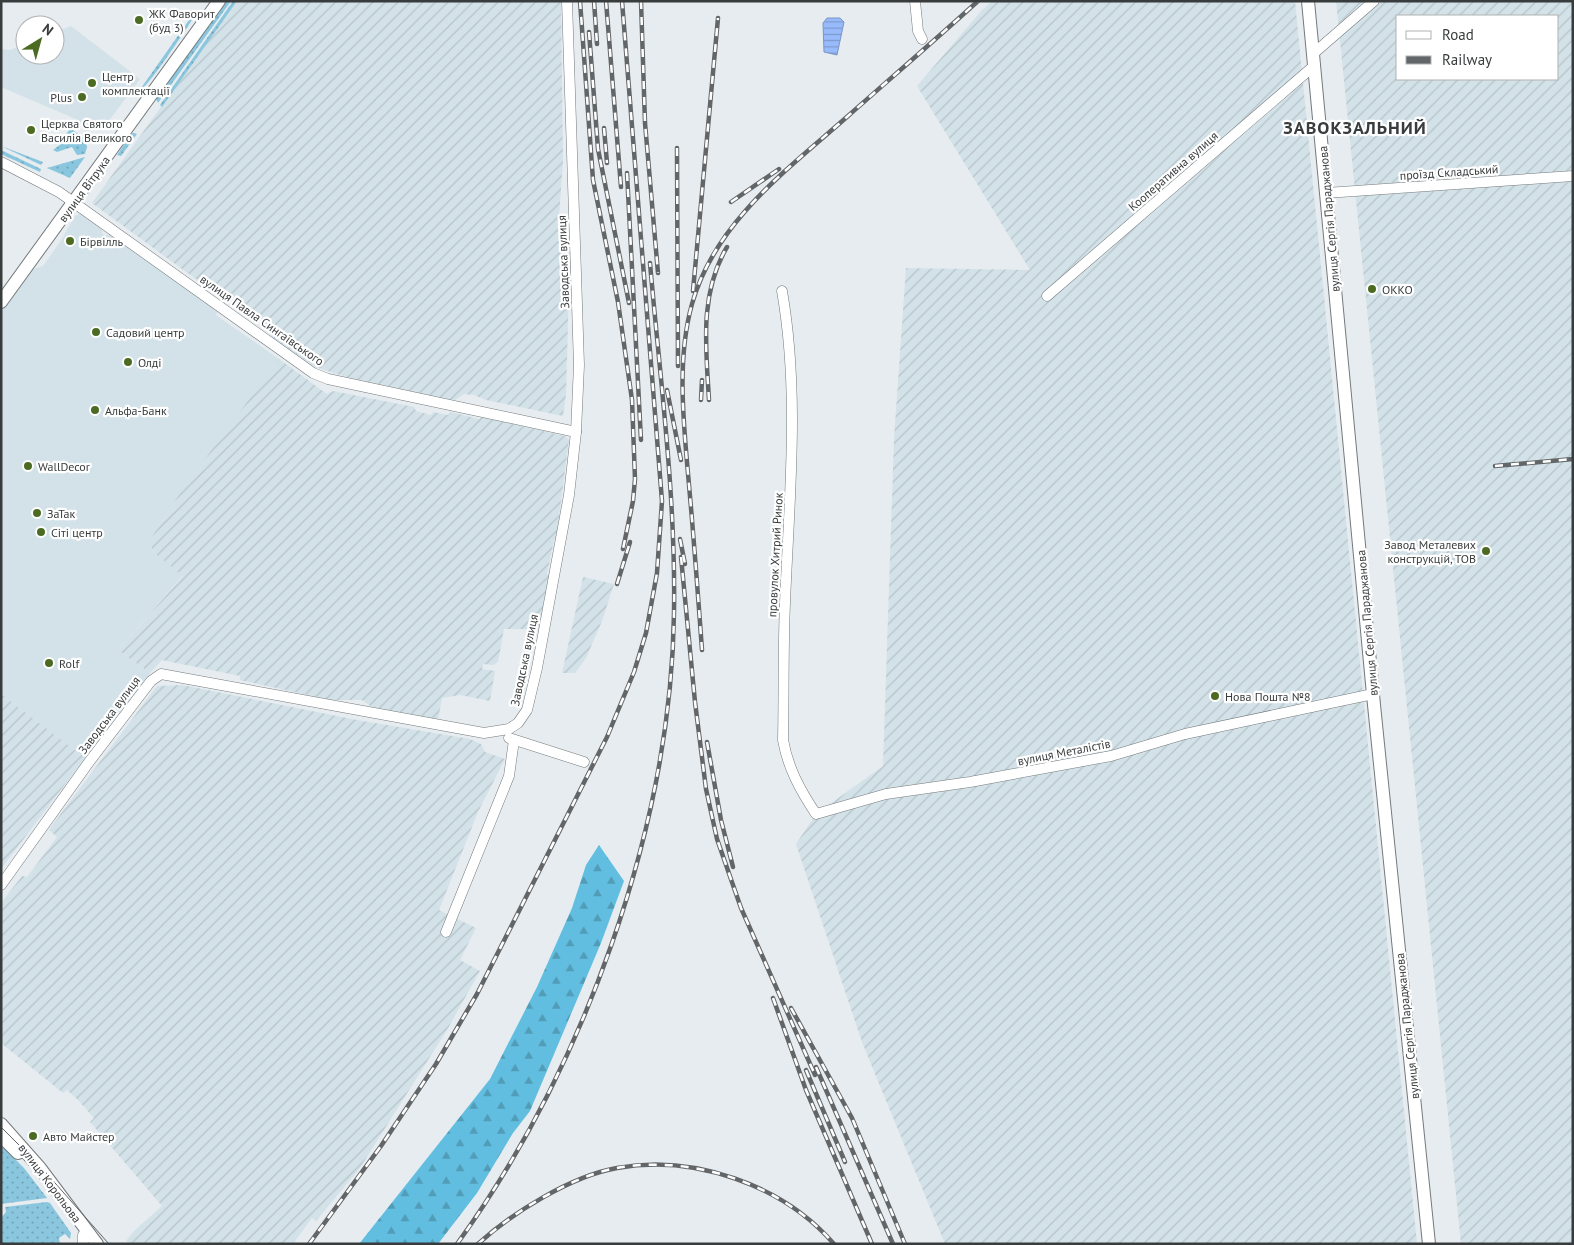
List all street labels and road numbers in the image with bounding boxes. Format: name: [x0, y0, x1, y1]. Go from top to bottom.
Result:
street label: Кооперативна вулиця: [1125, 128, 1221, 214]
street label: вулиця Сергія Параджанова: [1315, 145, 1343, 293]
street label: вулиця Вітрука: [55, 153, 113, 225]
street label: проїзд Складський: [1399, 161, 1499, 183]
street label: Заводська вулиця: [554, 215, 572, 309]
street label: вулиця Павла Сингаївського: [197, 271, 327, 369]
street label: провулок Хитрий Ринок: [764, 492, 786, 618]
street label: вулиця Сергія Параджанова: [1353, 549, 1381, 697]
street label: Заводська вулиця: [507, 613, 541, 707]
street label: Заводська вулиця: [75, 673, 143, 757]
street label: вулиця Металістів: [1016, 736, 1112, 768]
street label: вулиця Сергія Параджанова: [1392, 952, 1422, 1100]
street label: вулиця Корольова: [15, 1140, 85, 1226]

